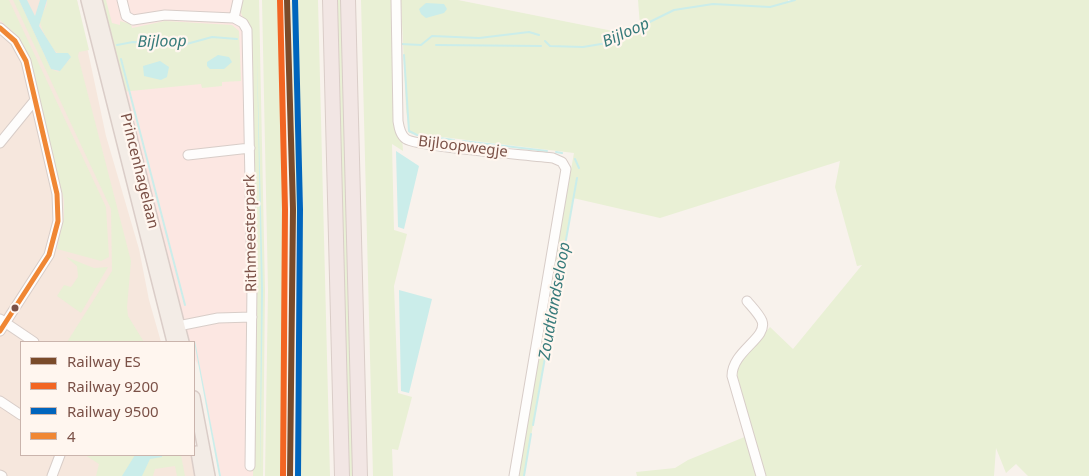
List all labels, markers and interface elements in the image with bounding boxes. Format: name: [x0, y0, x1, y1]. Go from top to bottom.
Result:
water label: Bijloop: [600, 14, 652, 52]
water label: Bijloop: [137, 32, 187, 52]
street label: Princenhagelaan: [116, 111, 162, 231]
street label: Bijloopwegje: [417, 133, 509, 161]
street label: Rithmeesterpark: [241, 174, 261, 292]
water label: Zoudtlandseloop: [535, 241, 575, 361]
unlabelled marker: [10, 303, 20, 313]
legend: [20, 341, 195, 456]
text: Railway ES: [67, 351, 141, 371]
text: Railway 9200: [67, 376, 159, 396]
text: Railway 9500: [67, 401, 159, 421]
text: 4: [67, 426, 76, 446]

